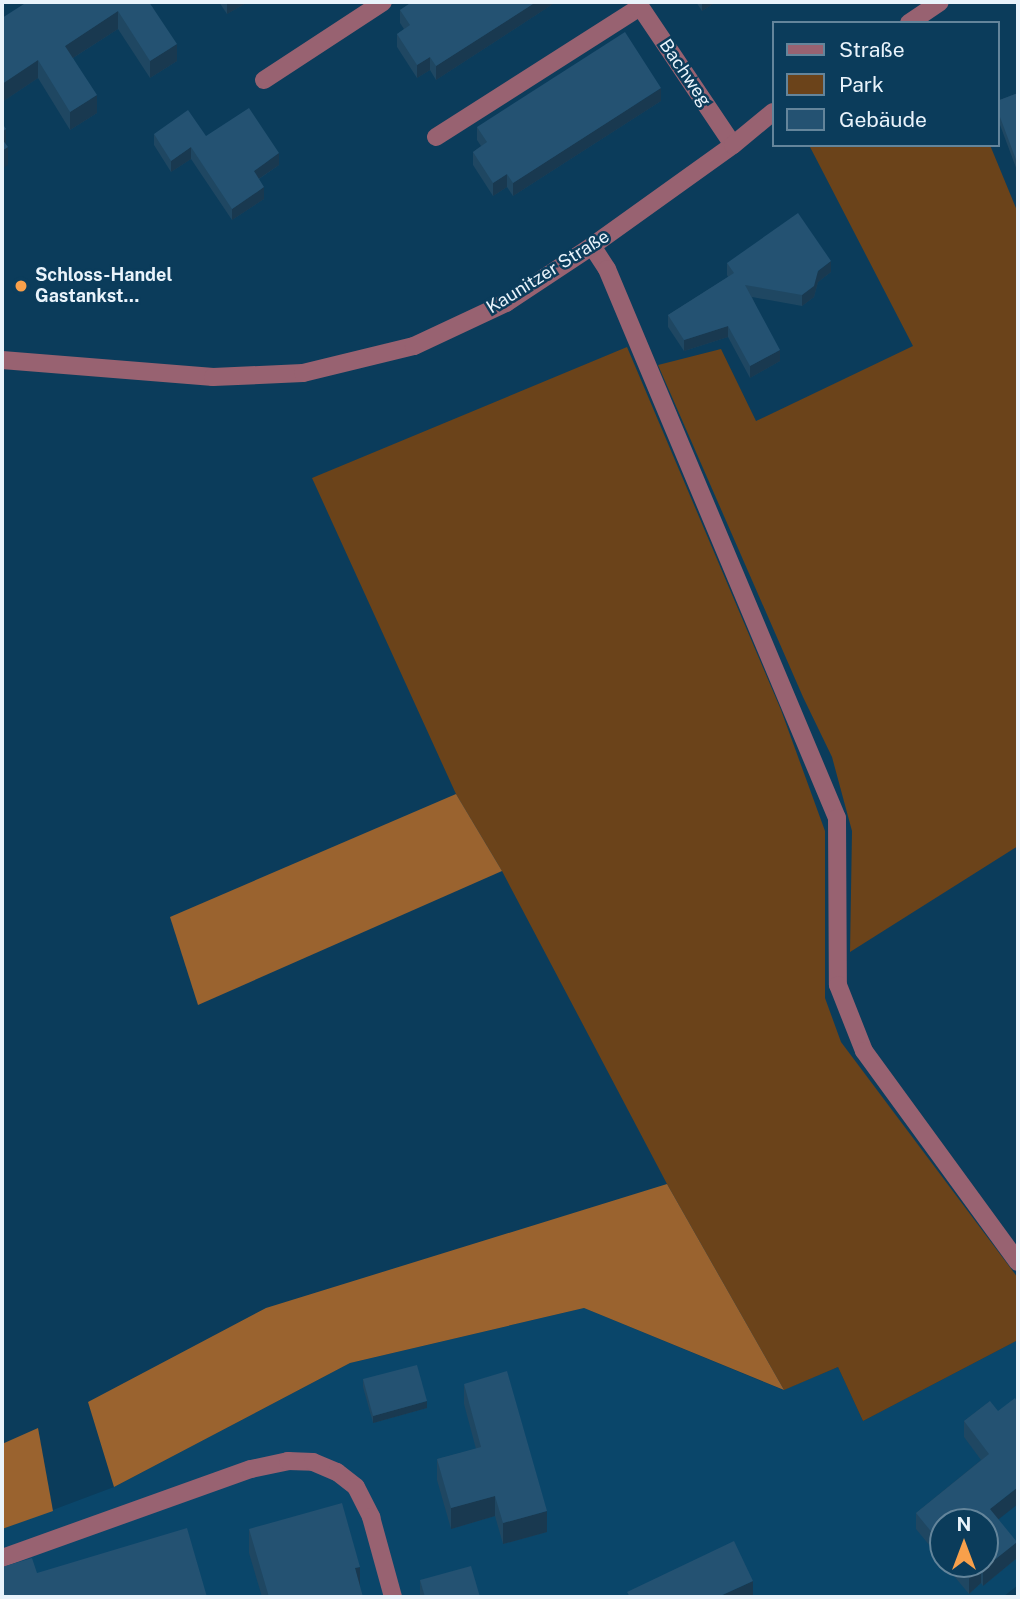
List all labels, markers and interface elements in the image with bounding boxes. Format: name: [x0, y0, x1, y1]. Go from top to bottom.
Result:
legend: [772, 21, 999, 147]
street label: Bachweg: [655, 35, 715, 111]
text: Straße: [839, 37, 905, 62]
text: Park: [839, 72, 884, 97]
text: Gebäude: [839, 107, 927, 132]
street label: Kaunitzer Straße: [483, 226, 613, 318]
place label: Schloss-Handel Gastankst...: [35, 265, 172, 308]
marker: Schloss-Handel Gastankst...: [13, 278, 29, 294]
north arrow: [929, 1508, 999, 1578]
text: N: [957, 1513, 971, 1535]

